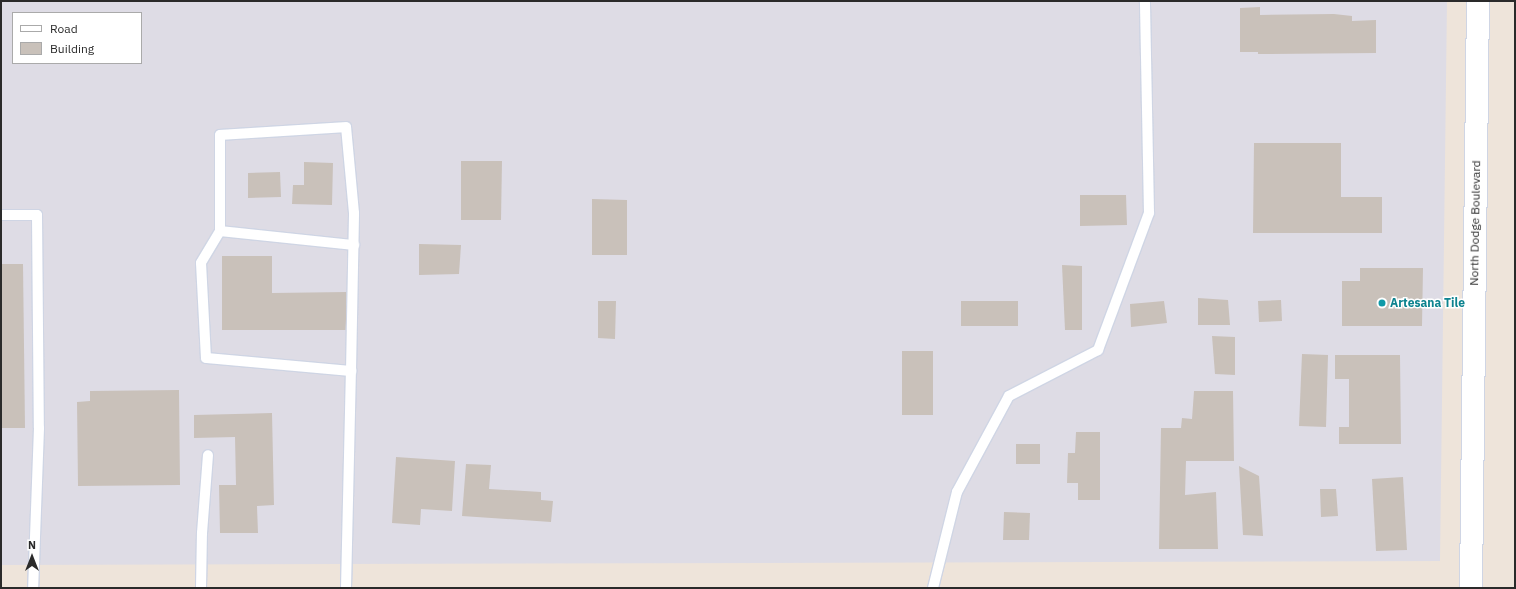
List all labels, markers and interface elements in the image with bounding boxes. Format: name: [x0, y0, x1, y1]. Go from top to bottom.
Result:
legend: [12, 12, 142, 64]
text: Road: [50, 21, 78, 36]
text: Building: [50, 41, 94, 56]
street label: North Dodge Boulevard: [1467, 160, 1483, 286]
place label: Artesana Tile: [1390, 296, 1465, 310]
marker: Artesana Tile: [1377, 298, 1387, 308]
north arrow: [12, 537, 52, 577]
text: N: [28, 538, 36, 552]

